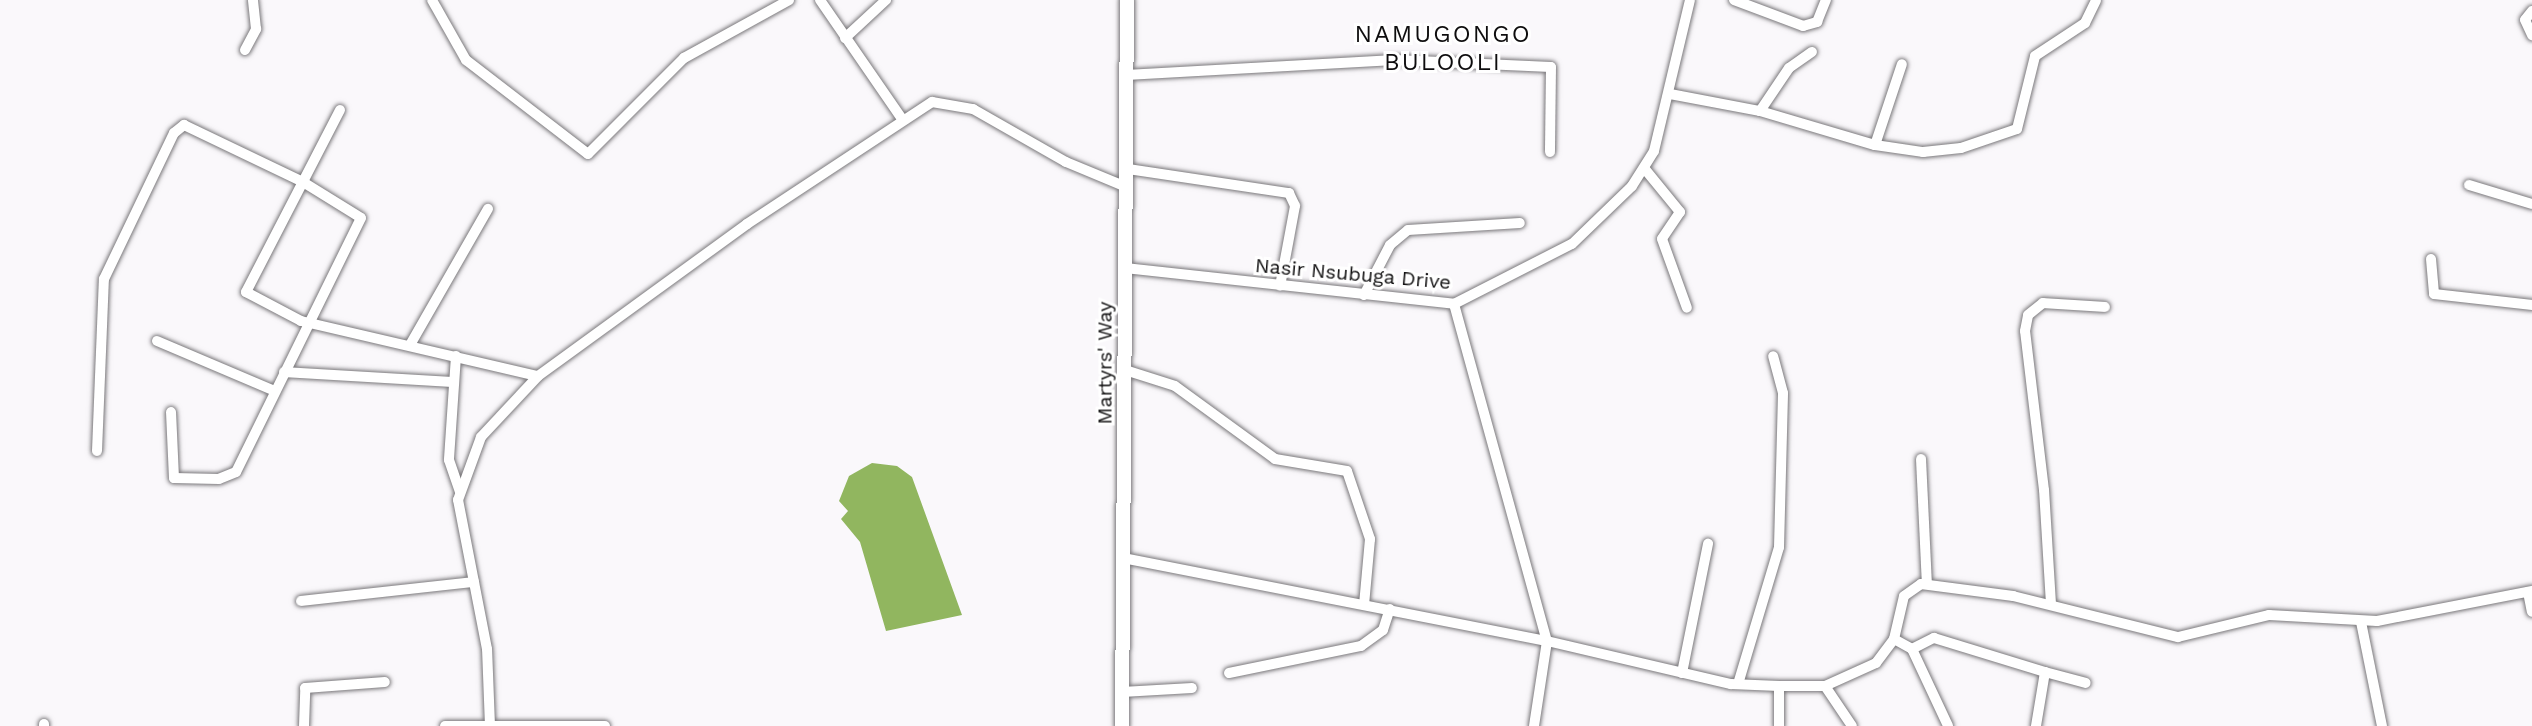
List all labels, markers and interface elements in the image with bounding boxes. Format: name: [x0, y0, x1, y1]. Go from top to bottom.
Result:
district label: NAMUGONGO BULOOLI: [1354, 21, 1532, 77]
street label: Nasir Nsubuga Drive: [1254, 253, 1452, 295]
street label: Martyrs' Way: [1093, 301, 1117, 425]

